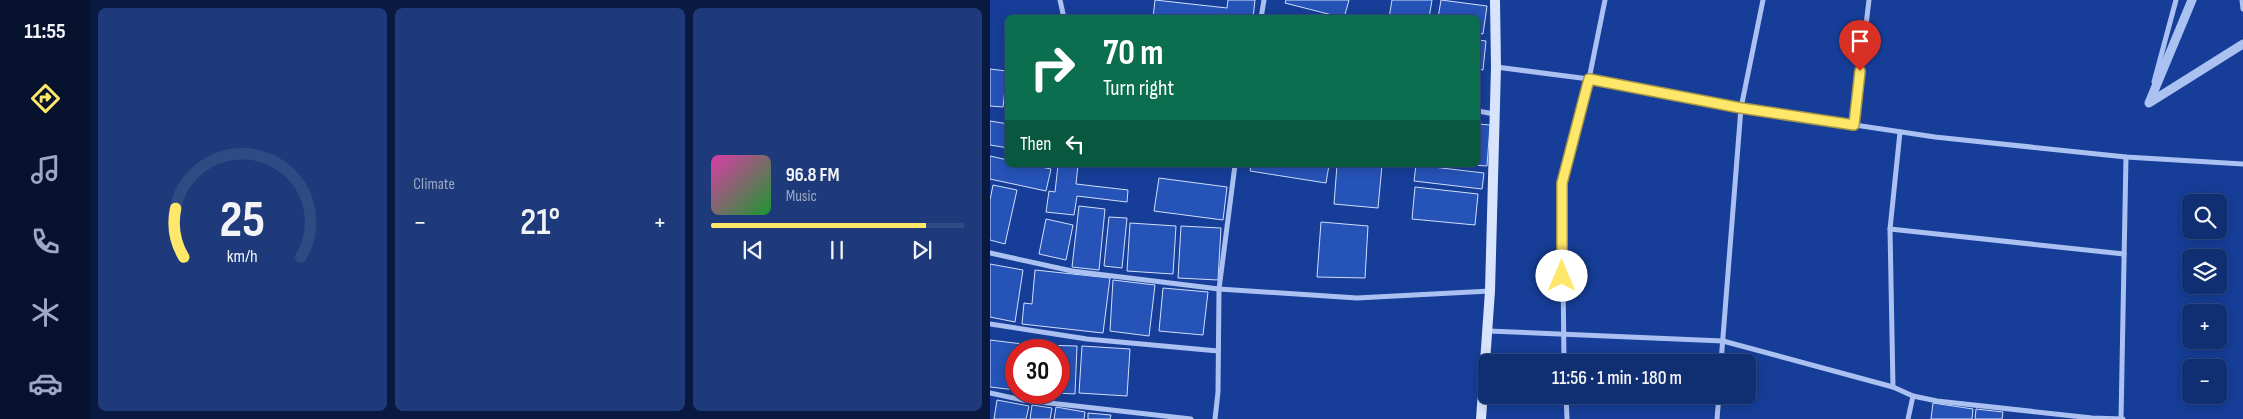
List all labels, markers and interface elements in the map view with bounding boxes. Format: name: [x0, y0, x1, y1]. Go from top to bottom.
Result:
text: 11:55: [24, 18, 66, 45]
pin: [1839, 20, 1881, 71]
icon: arrive: [1846, 27, 1874, 55]
text: 70 m: [1103, 32, 1163, 75]
icon: right: [1020, 35, 1085, 100]
text: Turn right: [1103, 75, 1174, 102]
icon: directions: [28, 81, 63, 116]
icon: left: [1061, 130, 1089, 158]
text: Then: [1020, 133, 1051, 156]
icon: music: [28, 152, 63, 187]
text: 96.8 FM: [786, 164, 840, 187]
text: Climate: [413, 175, 455, 194]
text: Music: [786, 187, 817, 206]
text: 25: [220, 189, 265, 252]
map controls: [2182, 194, 2227, 404]
button: search: [2182, 194, 2227, 239]
text: 21°: [520, 200, 560, 245]
text: −: [413, 206, 427, 239]
text: +: [653, 206, 667, 239]
icon: phone: [28, 224, 63, 259]
icon: previous: [739, 236, 767, 264]
icon: pause: [823, 236, 851, 264]
icon: next: [908, 236, 936, 264]
text: km/h: [227, 246, 258, 267]
position arrow: [1535, 249, 1587, 301]
button: layers: [2182, 249, 2227, 294]
icon: climate: [28, 295, 63, 330]
button: +: [2182, 304, 2227, 349]
speed limit sign: 30: [1005, 339, 1070, 404]
button: −: [2182, 359, 2227, 404]
icon: car: [28, 366, 63, 401]
text: 11:56 · 1 min · 180 m: [1552, 367, 1682, 390]

